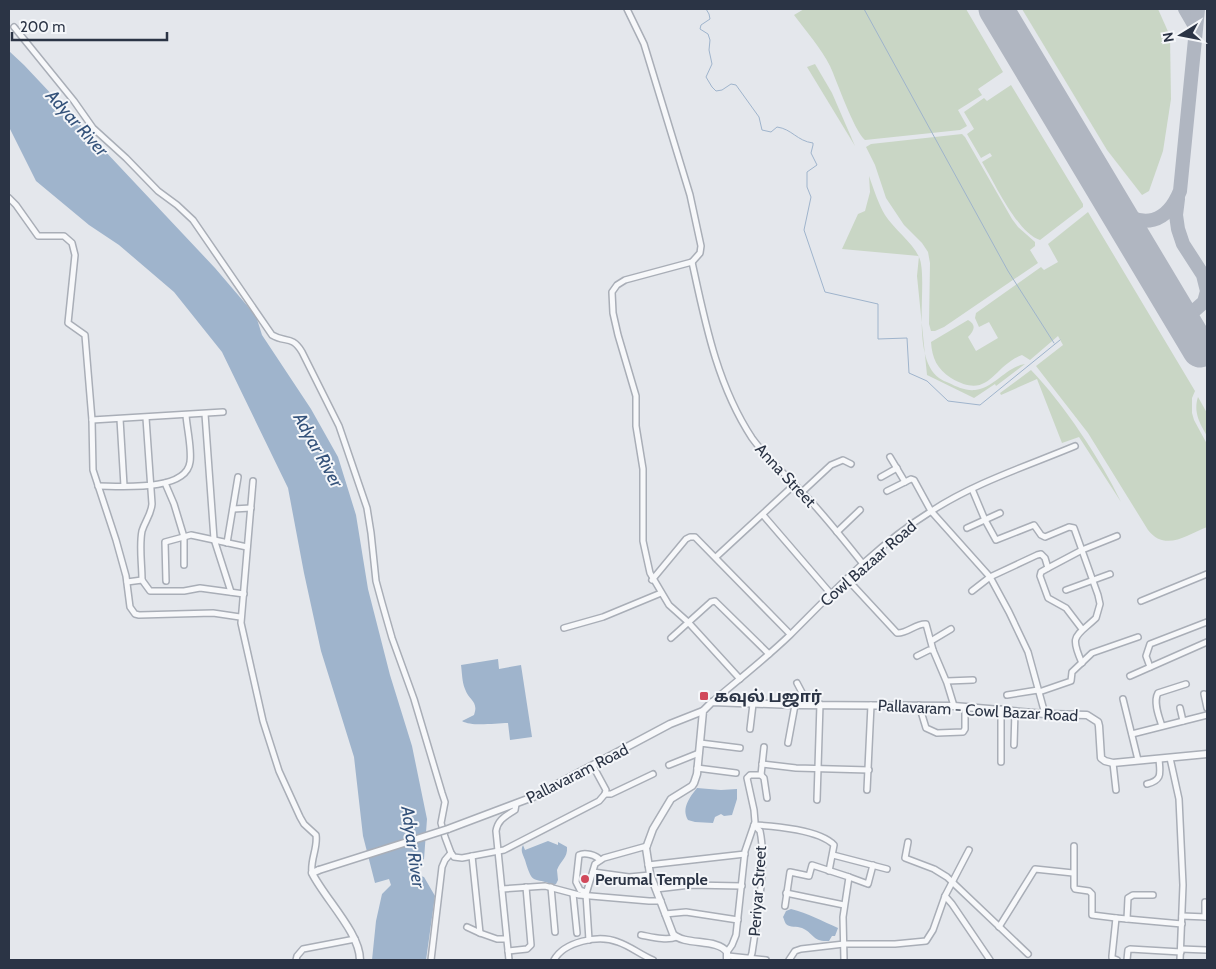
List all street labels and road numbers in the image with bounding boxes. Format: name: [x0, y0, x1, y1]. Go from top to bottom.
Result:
street label: Anna Street: [751, 440, 820, 512]
street label: Cowl Bazaar Road: [817, 517, 920, 610]
street label: Pallavaram - Cowl Bazar Road: [877, 696, 1079, 725]
street label: Pallavaram Road: [523, 740, 631, 807]
street label: Periyar Street: [745, 844, 770, 937]

